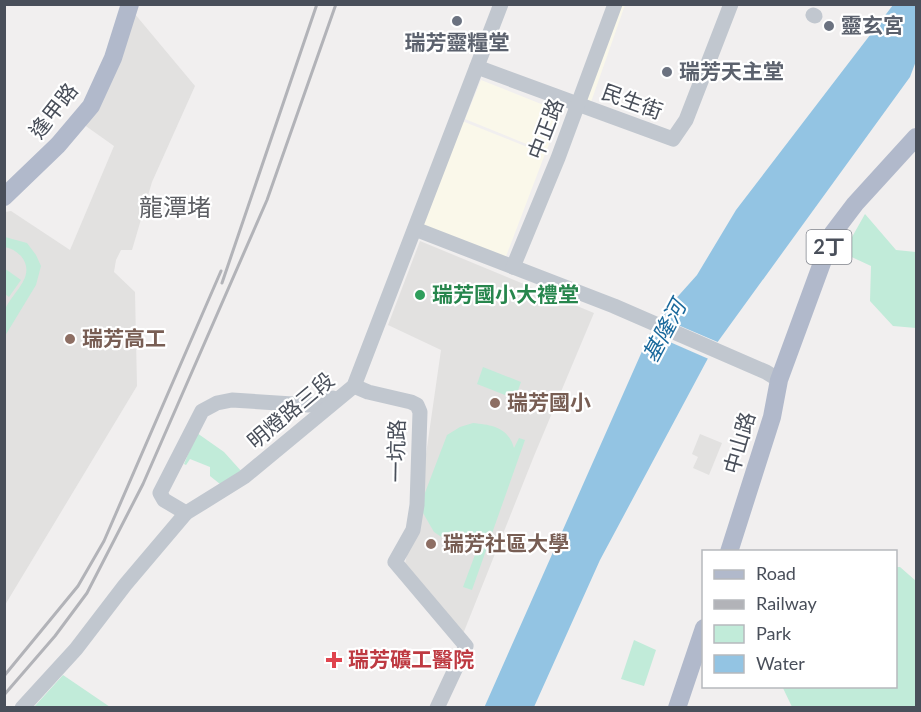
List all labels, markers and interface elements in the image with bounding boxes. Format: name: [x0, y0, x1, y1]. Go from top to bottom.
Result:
place label: 靈玄宮: [841, 12, 904, 37]
marker: 瑞芳靈糧堂: [450, 14, 464, 28]
marker: 靈玄宮: [822, 19, 836, 33]
place label: 瑞芳靈糧堂: [405, 29, 510, 54]
place label: 瑞芳天主堂: [679, 58, 784, 83]
marker: 瑞芳天主堂: [660, 65, 674, 79]
street label: 逢甲路: [24, 78, 82, 143]
street label: 民生街: [599, 78, 666, 123]
street label: 中正路: [522, 95, 568, 162]
district label: 龍潭堵: [139, 192, 211, 221]
road number: 2丁: [806, 230, 852, 264]
place label: 瑞芳國小大禮堂: [432, 281, 579, 306]
marker: 瑞芳國小大禮堂: [413, 288, 427, 302]
water label: 基隆河: [636, 292, 693, 366]
place label: 瑞芳高工: [82, 325, 166, 350]
marker: 瑞芳高工: [63, 332, 77, 346]
street label: 明燈路三段: [242, 367, 338, 453]
place label: 瑞芳國小: [507, 389, 591, 414]
marker: 瑞芳國小: [488, 396, 502, 410]
street label: 中山路: [718, 409, 759, 476]
street label: 一坑路: [382, 419, 409, 483]
place label: 瑞芳社區大學: [443, 530, 569, 555]
marker: 瑞芳社區大學: [424, 537, 438, 551]
legend: [702, 550, 897, 688]
text: Road: [756, 562, 796, 584]
text: Railway: [756, 592, 817, 614]
text: Park: [756, 622, 792, 644]
place label: 瑞芳礦工醫院: [348, 646, 474, 671]
marker: 瑞芳礦工醫院: [325, 651, 343, 669]
text: Water: [756, 652, 805, 674]

